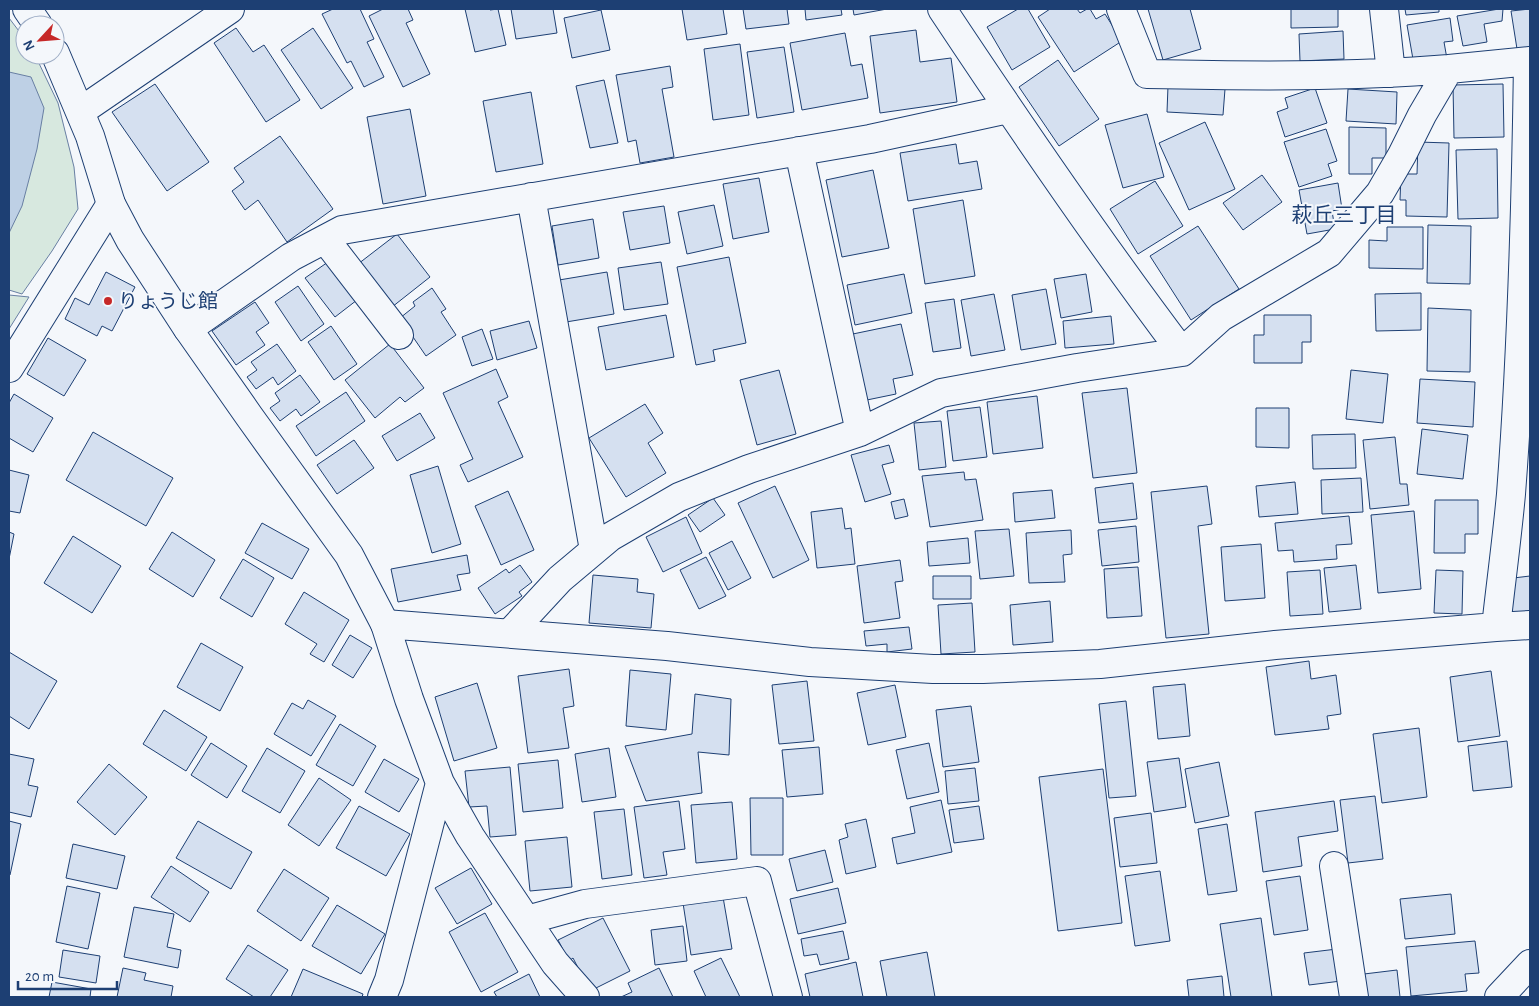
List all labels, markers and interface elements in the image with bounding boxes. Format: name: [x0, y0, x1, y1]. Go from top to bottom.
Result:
north arrow: [15, 15, 65, 65]
text: N: [21, 38, 38, 53]
district label: 萩丘三丁目: [1292, 204, 1397, 226]
place label: りょうじ館: [118, 291, 218, 312]
marker: りょうじ館: [102, 295, 114, 307]
scale bar: [18, 958, 116, 990]
text: 20 m: [25, 969, 54, 984]

